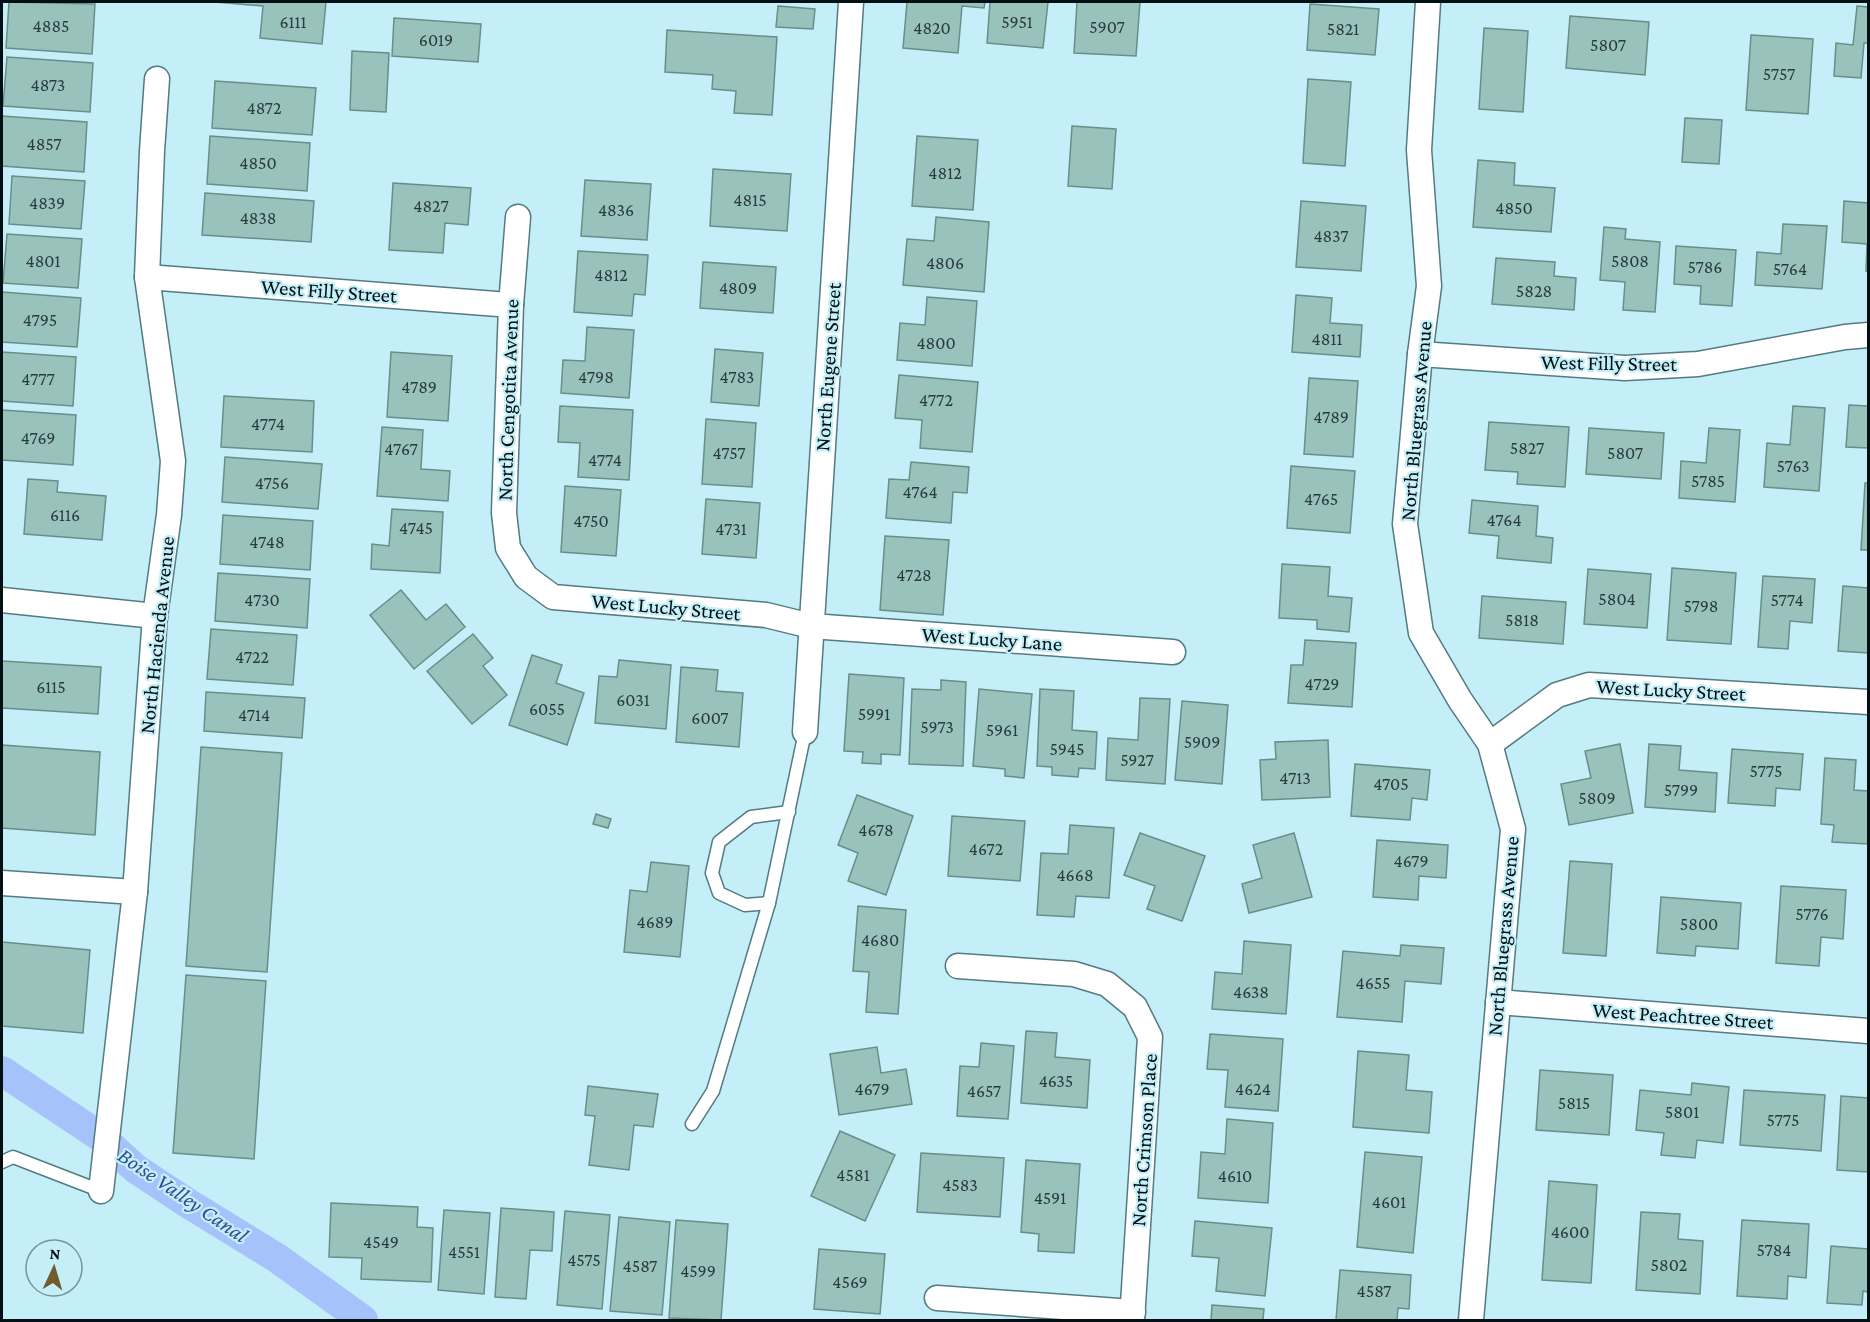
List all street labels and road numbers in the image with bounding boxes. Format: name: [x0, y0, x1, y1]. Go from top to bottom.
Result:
street label: West Filly Street: [260, 274, 399, 308]
street label: North Eugene Street: [810, 281, 846, 452]
street label: North Cengotita Avenue: [492, 299, 524, 501]
street label: North Bluegrass Avenue: [1395, 320, 1437, 522]
street label: West Filly Street: [1541, 350, 1678, 376]
street label: North Hacienda Avenue: [135, 535, 179, 735]
street label: West Lucky Street: [591, 589, 742, 626]
street label: West Lucky Lane: [921, 622, 1063, 656]
street label: West Lucky Street: [1596, 674, 1747, 706]
street label: North Bluegrass Avenue: [1482, 835, 1524, 1037]
street label: West Peachtree Street: [1592, 998, 1775, 1034]
street label: North Crimson Place: [1126, 1053, 1162, 1227]

